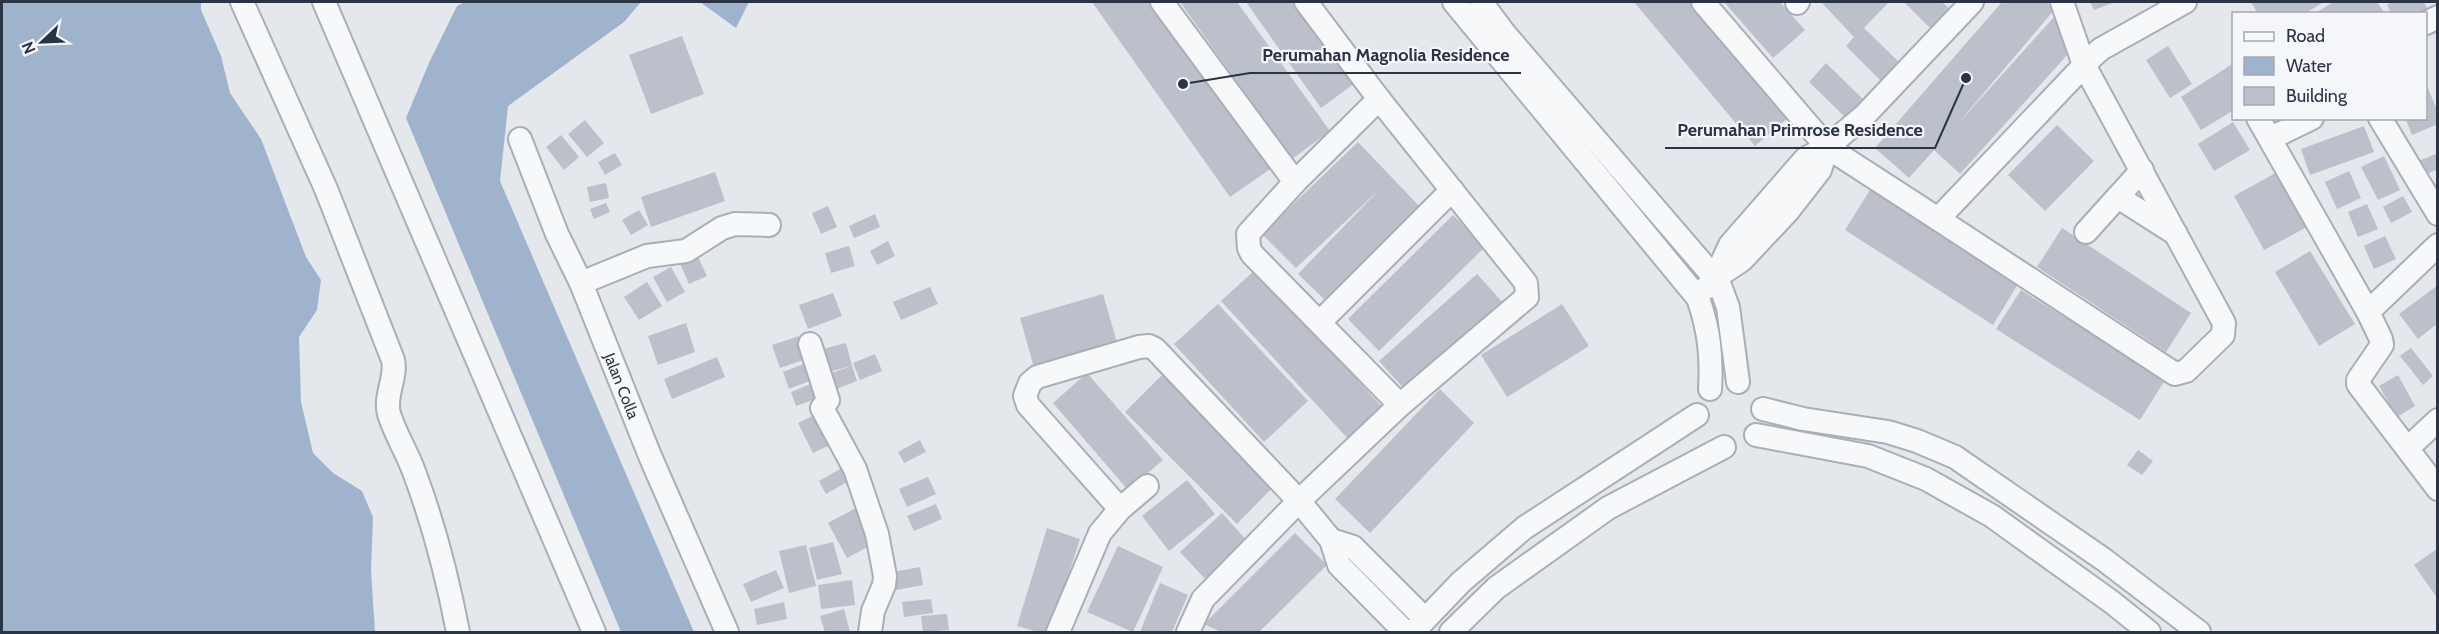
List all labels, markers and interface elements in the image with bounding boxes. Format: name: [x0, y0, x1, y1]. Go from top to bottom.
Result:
north arrow: [12, 12, 72, 72]
legend: [2232, 12, 2427, 120]
text: Road: [2286, 25, 2325, 47]
callout: Perumahan Magnolia Residence: [1250, 37, 1521, 73]
text: N: [18, 39, 40, 57]
text: Perumahan Magnolia Residence: [1262, 44, 1510, 66]
text: Water: [2286, 55, 2332, 77]
text: Building: [2286, 85, 2348, 107]
callout: Perumahan Primrose Residence: [1665, 112, 1935, 148]
text: Perumahan Primrose Residence: [1677, 119, 1923, 141]
street label: Jalan Colla: [599, 349, 643, 422]

